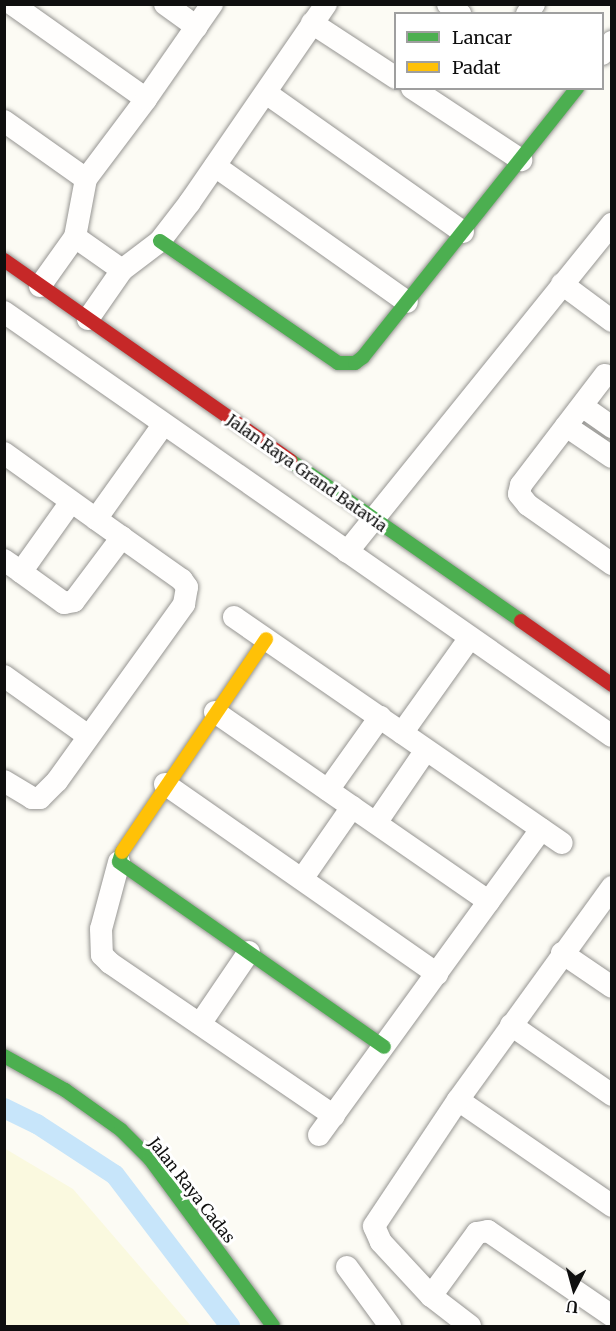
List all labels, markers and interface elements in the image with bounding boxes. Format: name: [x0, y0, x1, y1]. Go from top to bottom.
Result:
legend: [394, 12, 604, 90]
text: Lancar: [452, 26, 512, 49]
text: Padat: [452, 56, 501, 79]
street label: Jalan Raya Grand Batavia: [223, 410, 391, 536]
street label: Jalan Raya Cadas: [145, 1133, 239, 1247]
north arrow: [544, 1259, 604, 1319]
text: U: [565, 1296, 579, 1317]

